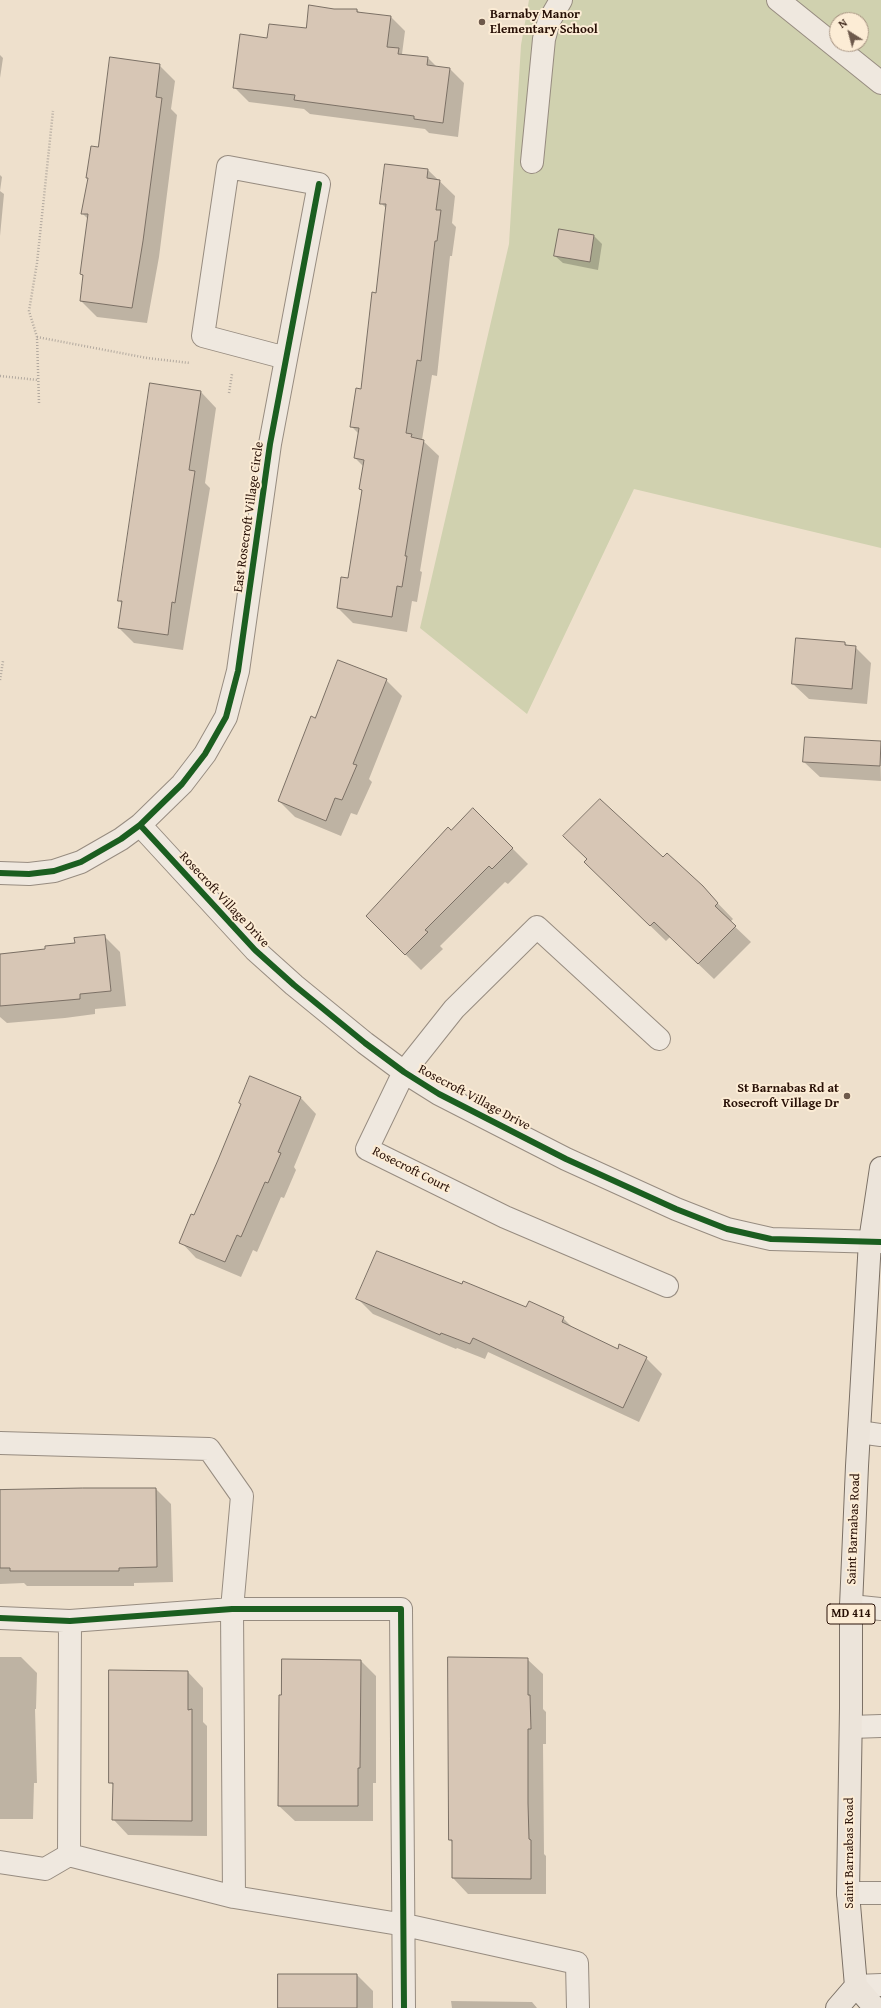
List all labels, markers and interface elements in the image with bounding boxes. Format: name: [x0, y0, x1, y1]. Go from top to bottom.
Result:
place label: Barnaby Manor Elementary School: [490, 7, 598, 38]
north arrow: [829, 12, 869, 52]
text: N: [835, 14, 850, 32]
marker: Barnaby Manor Elementary School: [477, 17, 487, 27]
street label: East Rosecroft Village Circle: [231, 441, 267, 593]
street label: Rosecroft Village Drive: [176, 849, 272, 951]
street label: Rosecroft Village Drive: [415, 1062, 533, 1134]
place label: St Barnabas Rd at Rosecroft Village Dr: [723, 1081, 839, 1112]
marker: St Barnabas Rd at Rosecroft Village Dr: [842, 1091, 852, 1101]
street label: Rosecroft Court: [369, 1144, 453, 1196]
street label: Saint Barnabas Road: [844, 1473, 864, 1585]
road number: MD 414: [827, 1604, 875, 1624]
street label: Saint Barnabas Road: [842, 1797, 858, 1909]

